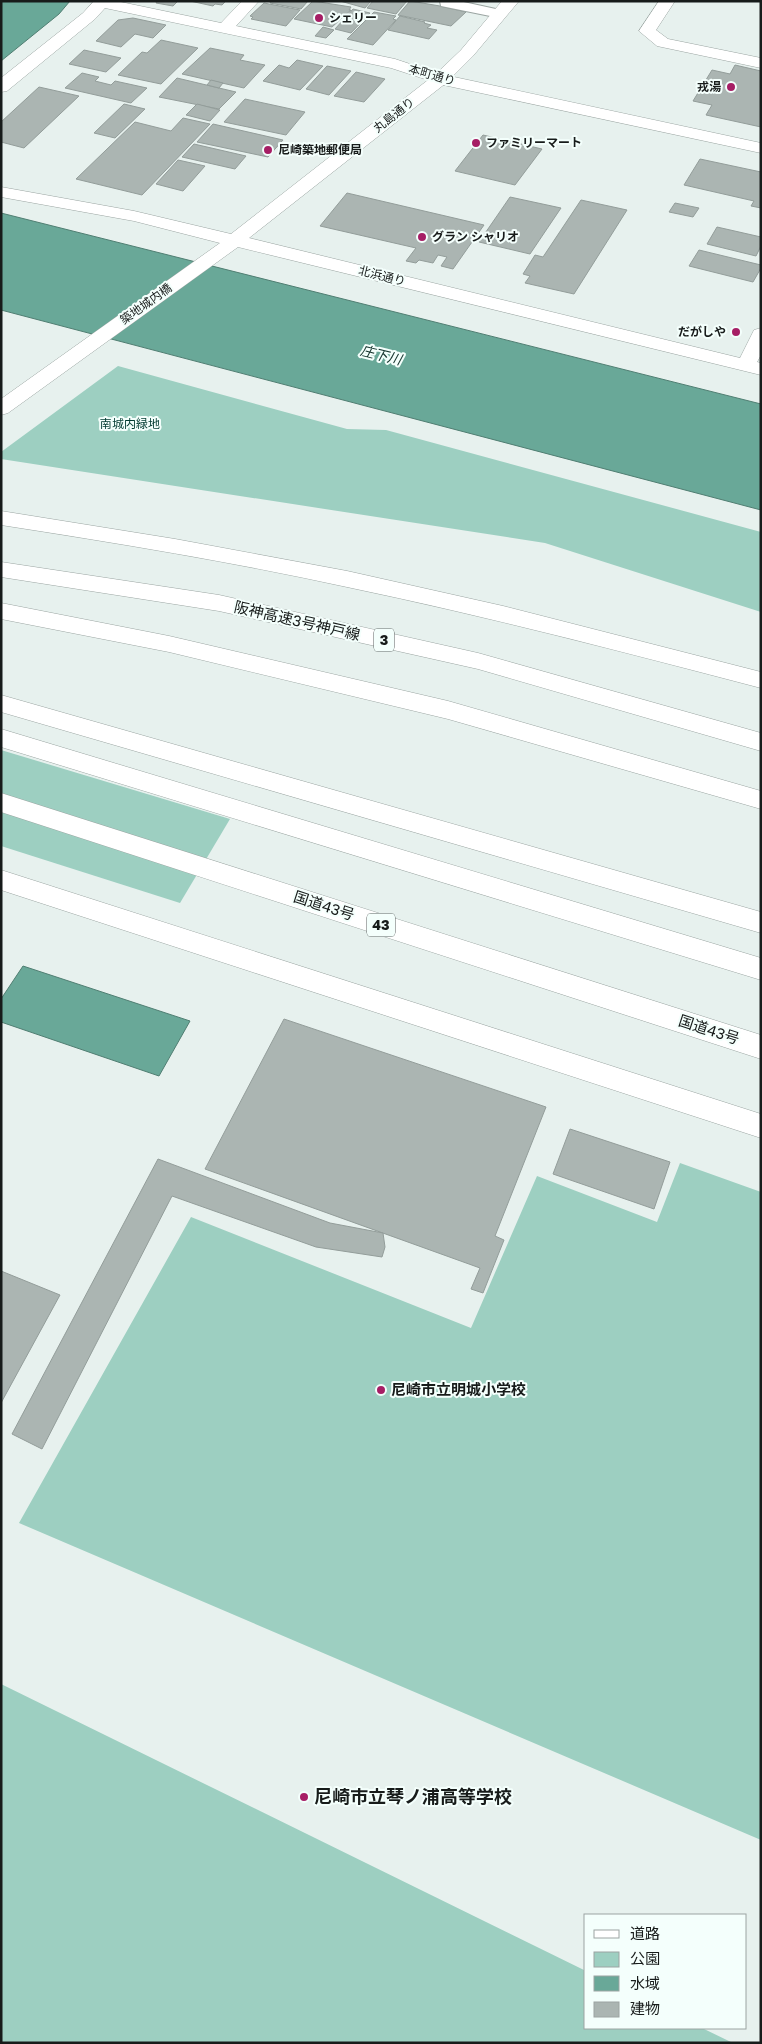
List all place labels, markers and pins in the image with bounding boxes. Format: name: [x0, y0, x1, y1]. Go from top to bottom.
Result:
place label: シェリー: [329, 10, 377, 25]
marker: シェリー: [313, 12, 325, 24]
place label: 戎湯: [697, 79, 721, 94]
marker: 戎湯: [725, 81, 737, 93]
place label: ファミリーマート: [486, 135, 582, 150]
marker: ファミリーマート: [470, 137, 482, 149]
place label: 尼崎築地郵便局: [278, 142, 362, 157]
marker: 尼崎築地郵便局: [262, 144, 274, 156]
place label: グラン シャリオ: [432, 229, 519, 244]
marker: グラン シャリオ: [416, 231, 428, 243]
place label: だがしや: [678, 324, 726, 339]
marker: だがしや: [730, 326, 742, 338]
place label: 尼崎市立明城小学校: [391, 1380, 526, 1398]
marker: 尼崎市立明城小学校: [375, 1384, 387, 1396]
place label: 尼崎市立琴ノ浦高等学校: [314, 1785, 512, 1807]
marker: 尼崎市立琴ノ浦高等学校: [298, 1791, 310, 1803]

